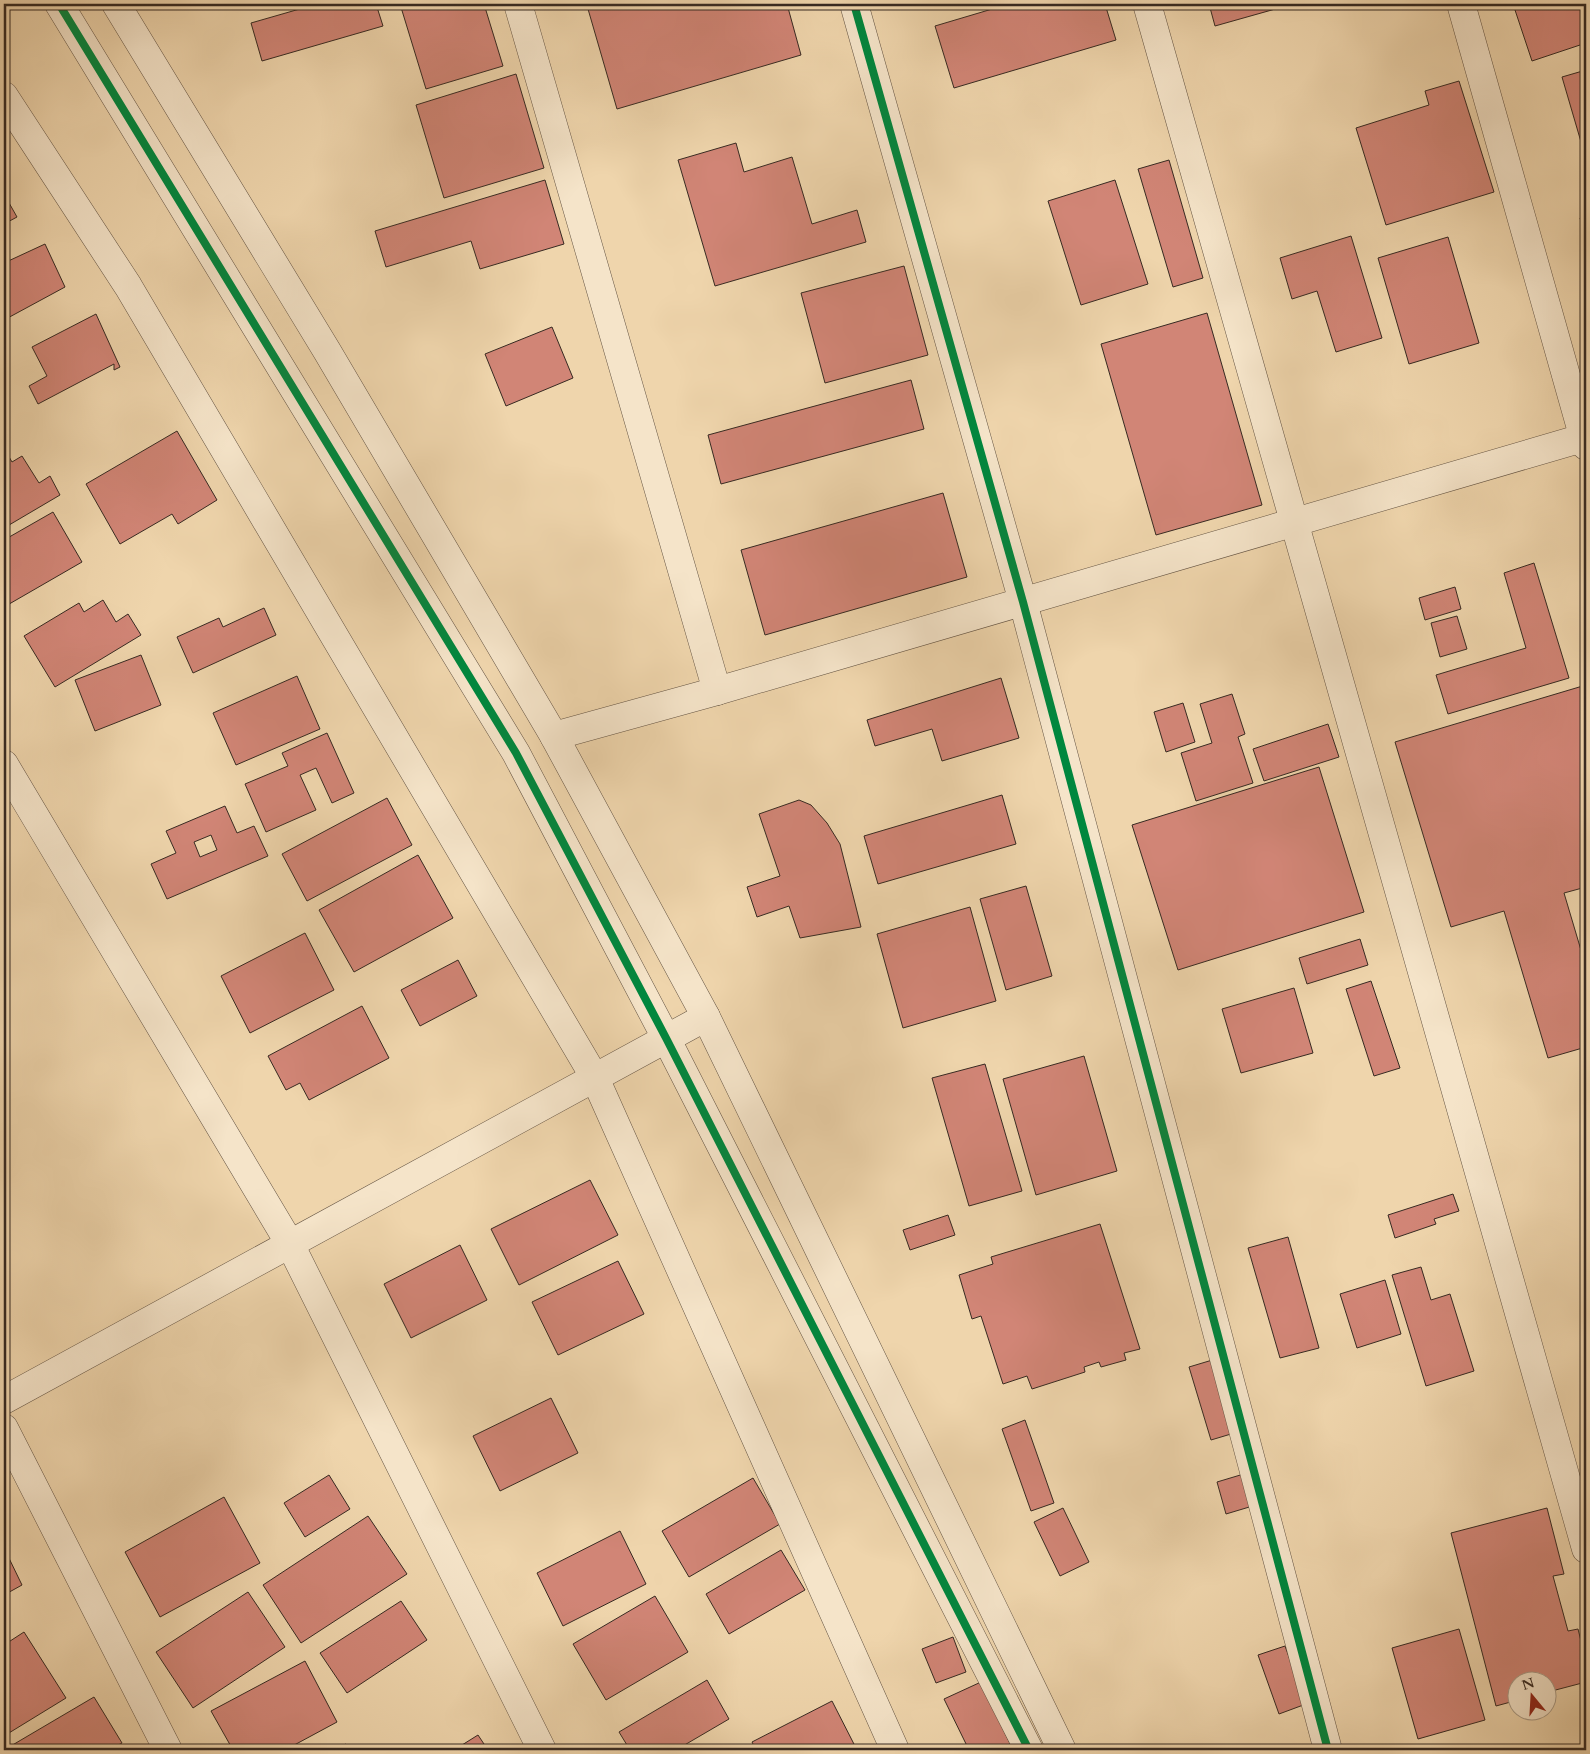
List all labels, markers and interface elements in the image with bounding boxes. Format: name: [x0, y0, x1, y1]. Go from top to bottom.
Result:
north arrow: [1508, 1672, 1558, 1722]
text: N: [1519, 1673, 1537, 1695]

